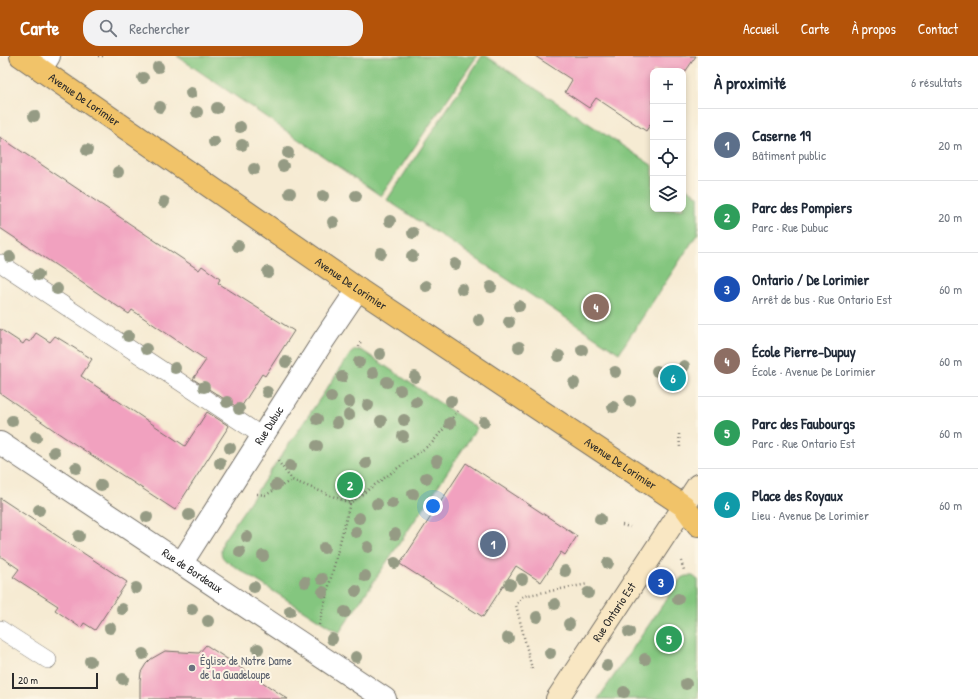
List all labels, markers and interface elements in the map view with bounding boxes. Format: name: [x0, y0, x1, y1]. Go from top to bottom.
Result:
search box: [83, 10, 363, 46]
text: Carte: [20, 15, 59, 41]
icon: search: [97, 17, 119, 39]
text: Rechercher: [129, 18, 190, 39]
text: Accueil: [743, 19, 779, 38]
text: Carte: [801, 19, 830, 38]
text: À propos: [852, 19, 896, 38]
text: Contact: [918, 19, 958, 38]
map controls: [650, 68, 686, 212]
button: +: [650, 68, 686, 104]
street label: Avenue De Lorimier: [45, 69, 124, 130]
text: À proximité: [714, 71, 786, 94]
text: 6 résultats: [911, 73, 962, 91]
button: −: [650, 104, 686, 140]
text: Caserne 19: [752, 125, 811, 146]
text: 1: [725, 136, 729, 154]
text: 20 m: [938, 136, 962, 154]
button: locate: [650, 140, 686, 176]
text: Bâtiment public: [752, 146, 826, 164]
button: layers: [650, 176, 686, 212]
text: Parc des Pompiers: [752, 197, 852, 218]
text: 2: [724, 208, 730, 226]
text: 20 m: [938, 208, 962, 226]
text: Parc · Rue Dubuc: [752, 218, 828, 236]
street label: Avenue De Lorimier: [312, 253, 391, 314]
text: Ontario / De Lorimier: [752, 269, 869, 290]
text: 3: [724, 280, 730, 298]
text: 60 m: [939, 280, 962, 298]
text: Arrêt de bus · Rue Ontario Est: [752, 290, 892, 308]
pin: 4: [583, 292, 609, 322]
text: École Pierre-Dupuy: [752, 341, 856, 362]
text: 4: [725, 352, 729, 370]
text: 60 m: [939, 352, 962, 370]
text: École · Avenue De Lorimier: [752, 362, 875, 380]
pin: 6: [660, 363, 686, 393]
street label: Rue Dubuc: [250, 403, 288, 448]
text: Parc des Faubourgs: [752, 413, 855, 434]
text: 5: [724, 424, 730, 442]
text: 60 m: [939, 424, 962, 442]
street label: Avenue De Lorimier: [581, 433, 660, 494]
text: Parc · Rue Ontario Est: [752, 434, 855, 452]
pin: 2: [337, 470, 363, 500]
text: Place des Royaux: [752, 485, 843, 506]
your location: [423, 496, 443, 516]
text: 6: [724, 496, 730, 514]
text: 60 m: [939, 496, 962, 514]
text: Lieu · Avenue De Lorimier: [752, 506, 869, 524]
pin: 1: [480, 529, 506, 559]
street label: Rue de Bordeaux: [159, 544, 226, 597]
pin: 3: [648, 567, 674, 597]
street label: Rue Ontario Est: [588, 578, 640, 645]
pin: 5: [656, 624, 682, 654]
place label: Église de Notre Dame de la Guadeloupe: [200, 652, 292, 683]
marker: Église de Notre Dame de la Guadeloupe: [187, 663, 197, 673]
scale bar: [12, 671, 98, 690]
text: 20 m: [18, 673, 38, 687]

